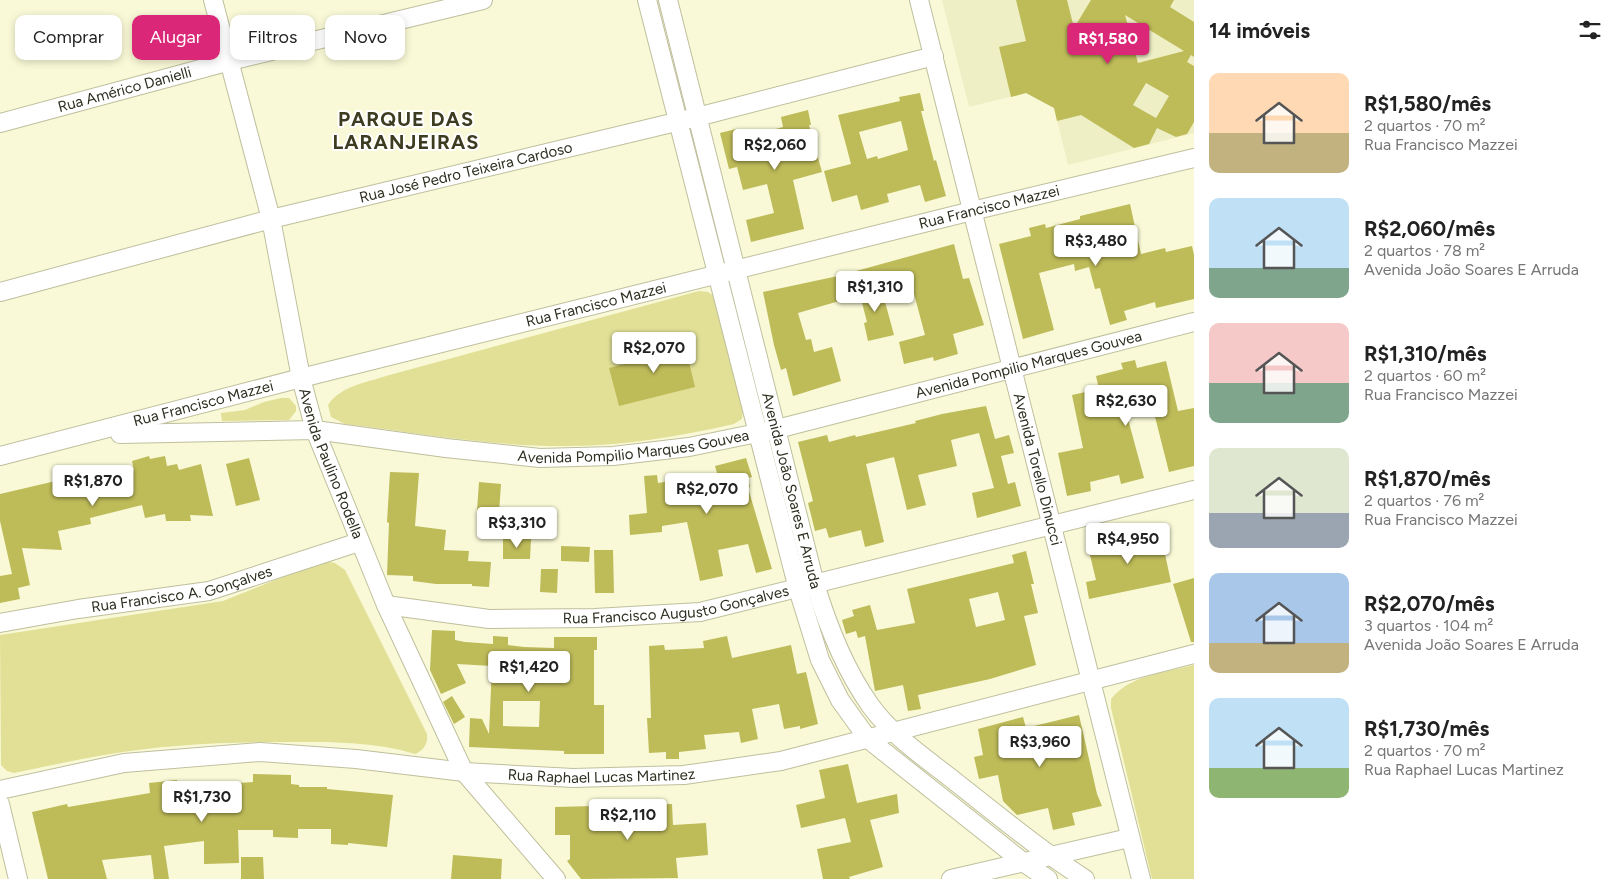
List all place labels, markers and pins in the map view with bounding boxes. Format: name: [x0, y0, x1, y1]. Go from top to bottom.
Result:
pin: R$1,580: [1062, 22, 1154, 65]
pin: R$2,060: [729, 128, 821, 171]
pin: R$3,480: [1050, 224, 1142, 267]
pin: R$1,310: [829, 270, 921, 313]
pin: R$2,070: [608, 332, 700, 374]
pin: R$2,630: [1080, 384, 1172, 427]
pin: R$1,870: [47, 464, 139, 507]
pin: R$2,070: [661, 472, 753, 515]
pin: R$3,310: [471, 506, 563, 549]
pin: R$4,950: [1082, 522, 1174, 565]
pin: R$1,420: [483, 650, 575, 693]
pin: R$3,960: [994, 726, 1086, 768]
pin: R$1,730: [156, 780, 248, 823]
pin: R$2,110: [582, 798, 674, 841]

